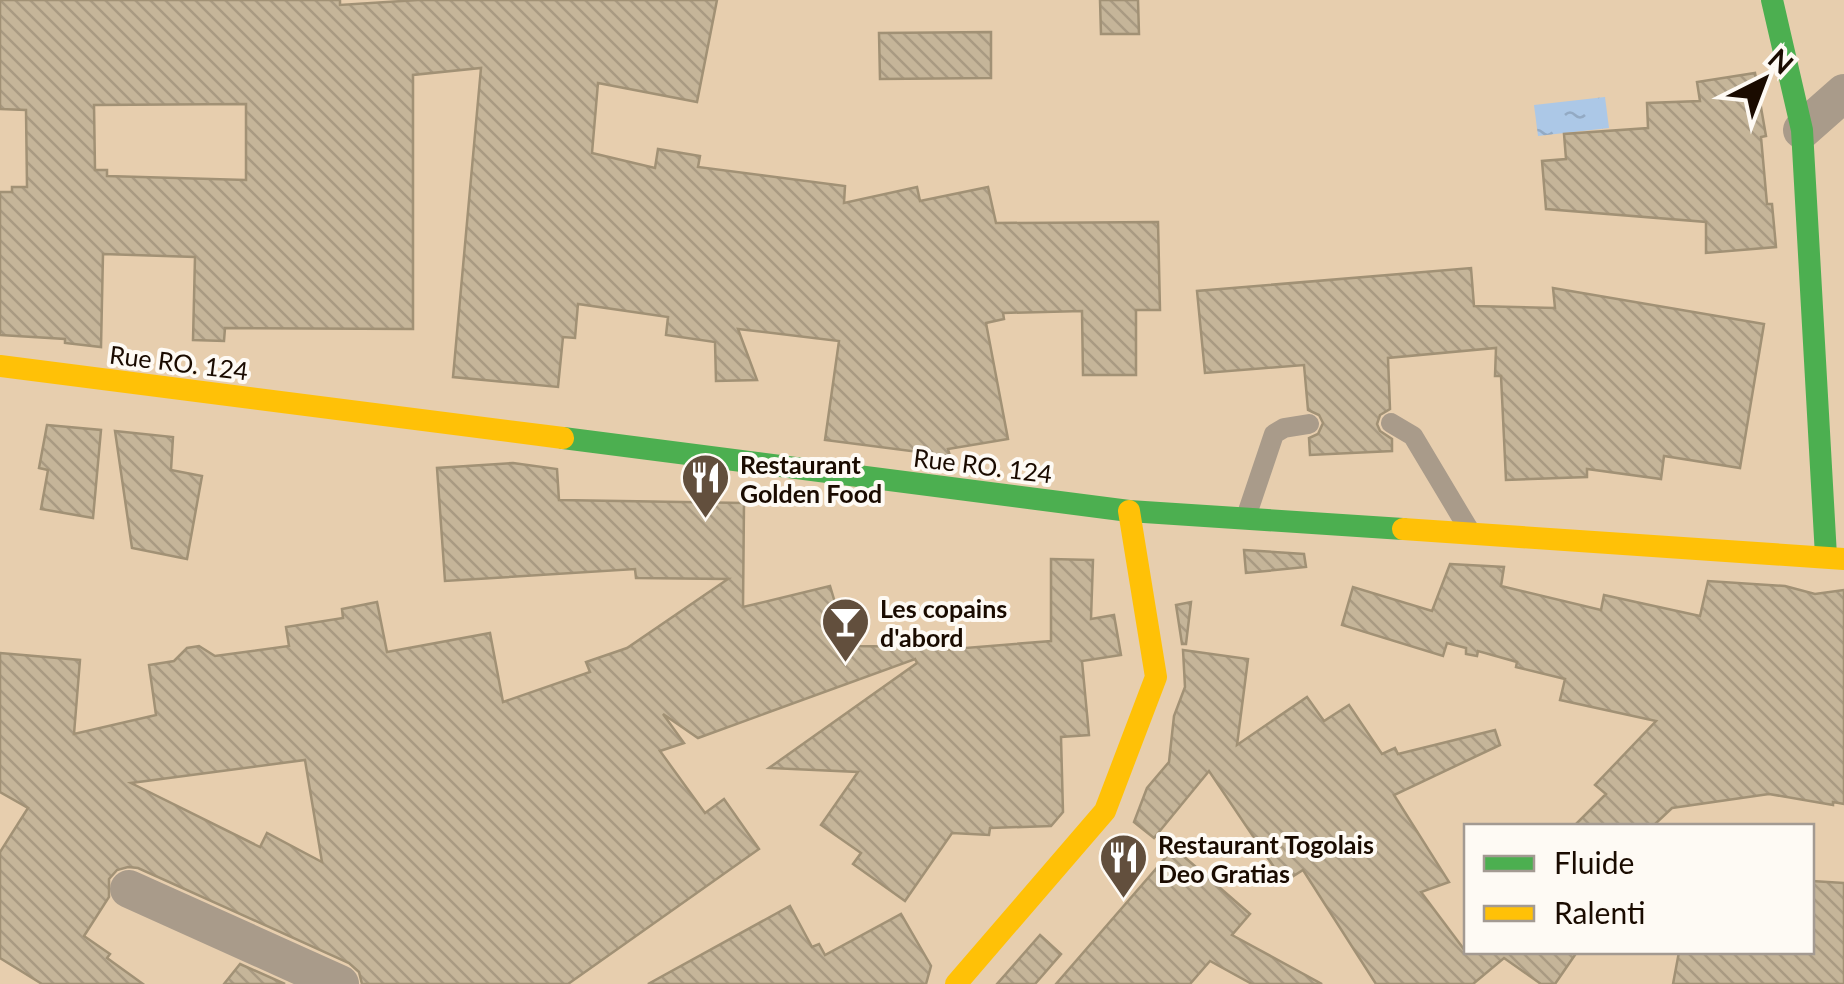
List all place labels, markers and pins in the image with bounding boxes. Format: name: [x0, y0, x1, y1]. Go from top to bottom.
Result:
place label: Restaurant Golden Food: [740, 449, 882, 508]
restaurant icon: Restaurant Golden Food: [679, 452, 731, 520]
place label: Les copains d'abord: [880, 593, 1007, 652]
bar icon: Les copains d'abord: [819, 596, 871, 664]
place label: Restaurant Togolais Deo Gratias: [1158, 829, 1374, 888]
restaurant icon: Restaurant Togolais Deo Gratias: [1097, 832, 1149, 900]

